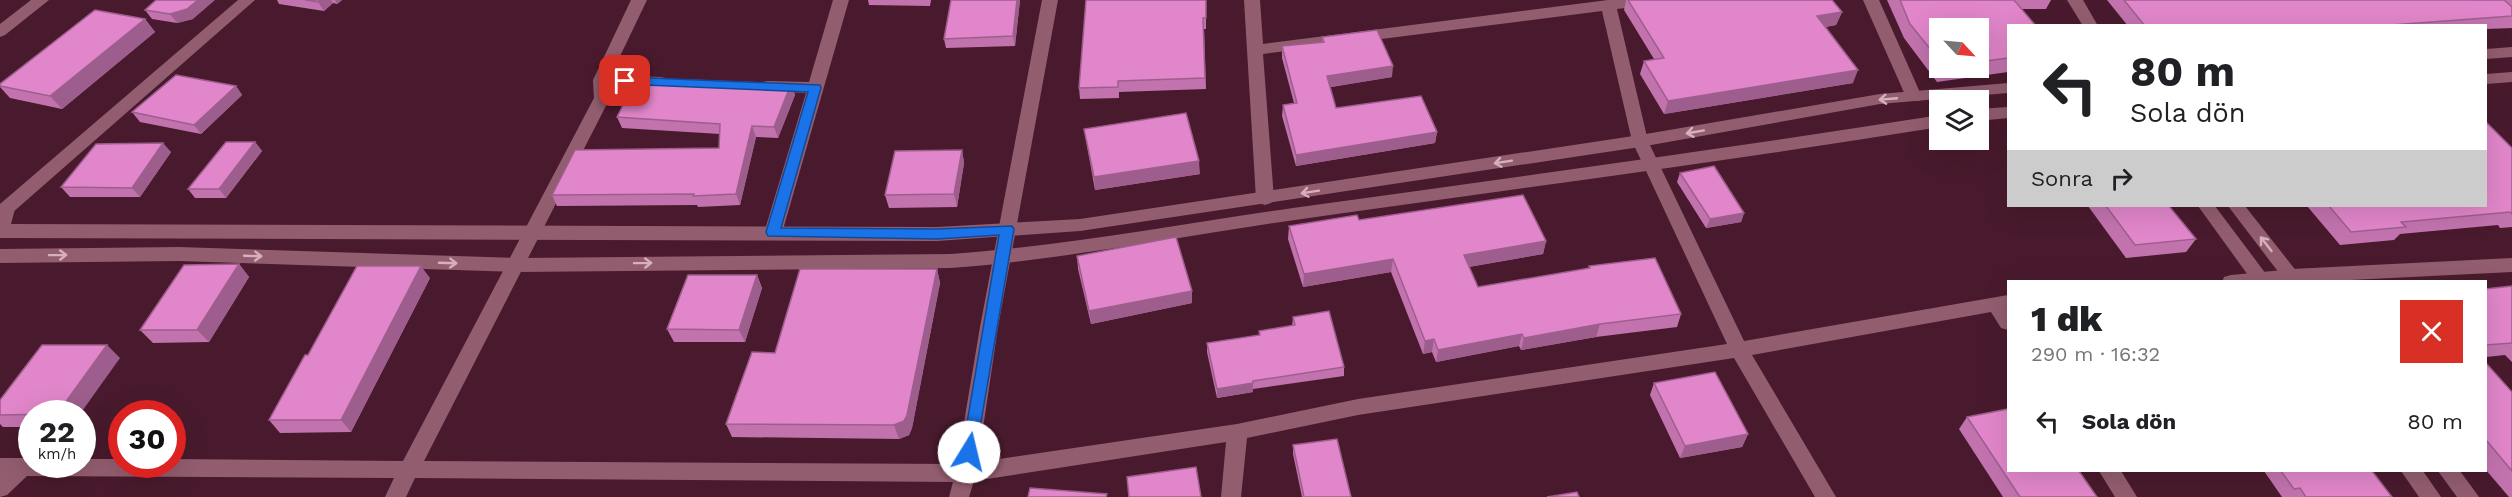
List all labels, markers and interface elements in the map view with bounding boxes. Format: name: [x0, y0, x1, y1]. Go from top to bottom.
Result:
north arrow: [1929, 18, 1989, 78]
map controls: [1929, 18, 1989, 150]
text: 80 m: [2130, 47, 2235, 96]
icon: left: [2031, 48, 2109, 126]
pin: [599, 55, 650, 106]
icon: arrive: [608, 64, 641, 97]
button: layers: [1929, 90, 1989, 150]
one-way arrow: [1878, 94, 1898, 105]
text: Sola dön: [2130, 97, 2245, 129]
one-way arrow: [1686, 126, 1706, 137]
one-way arrow: [1493, 156, 1513, 167]
icon: right: [2105, 162, 2138, 195]
text: Sonra: [2031, 166, 2093, 191]
one-way arrow: [1301, 187, 1320, 198]
one-way arrow: [2260, 236, 2273, 252]
one-way arrow: [48, 250, 68, 261]
one-way arrow: [243, 251, 263, 262]
one-way arrow: [438, 257, 458, 268]
one-way arrow: [633, 257, 653, 269]
text: 1 dk: [2031, 298, 2102, 340]
button: close: [2400, 300, 2463, 363]
text: 290 m · 16:32: [2031, 342, 2160, 366]
speed limit sign: 30: [108, 400, 186, 478]
icon: left: [2031, 405, 2064, 438]
text: Sola dön: [2082, 409, 2176, 434]
text: 80 m: [2407, 409, 2463, 434]
text: 22: [39, 414, 75, 449]
position arrow: [937, 420, 1001, 484]
text: km/h: [38, 445, 76, 463]

